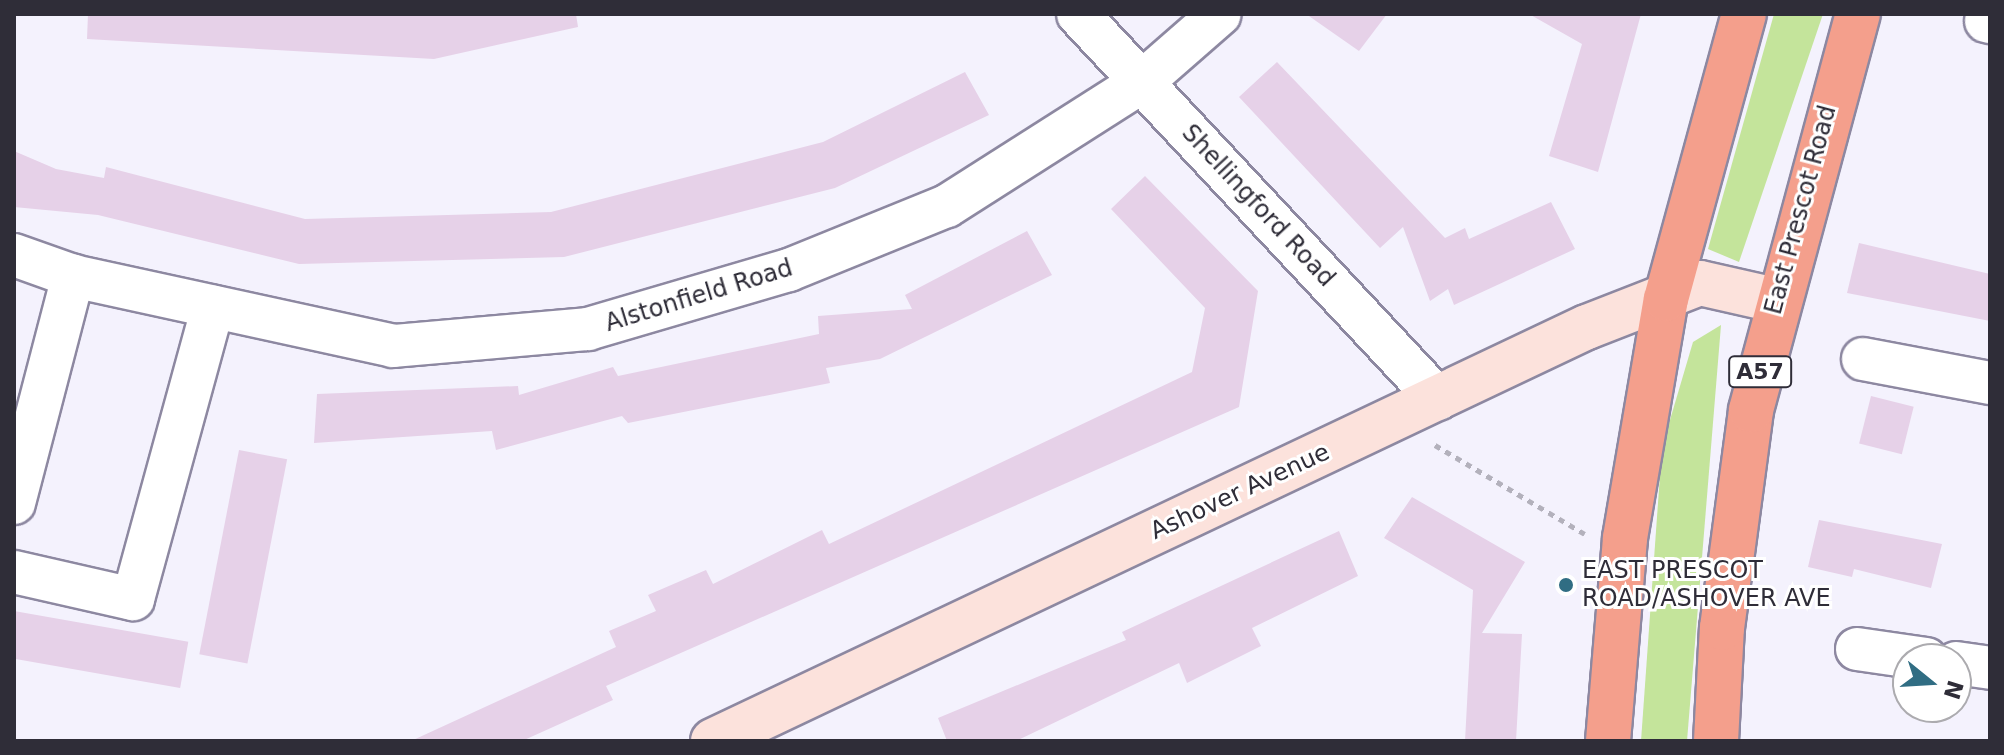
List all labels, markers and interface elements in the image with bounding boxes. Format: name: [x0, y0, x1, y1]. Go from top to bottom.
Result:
street label: East Prescot Road: [1759, 102, 1843, 318]
street label: Shellingford Road: [1175, 119, 1341, 293]
street label: Alstonfield Road: [602, 254, 796, 338]
road number: A57: [1728, 354, 1792, 390]
street label: Ashover Avenue: [1146, 438, 1334, 546]
place label: EAST PRESCOT ROAD/ASHOVER AVE: [1582, 557, 1831, 613]
marker: EAST PRESCOT ROAD/ASHOVER AVE: [1557, 576, 1575, 594]
north arrow: [1892, 643, 1972, 723]
text: N: [1939, 677, 1968, 703]

